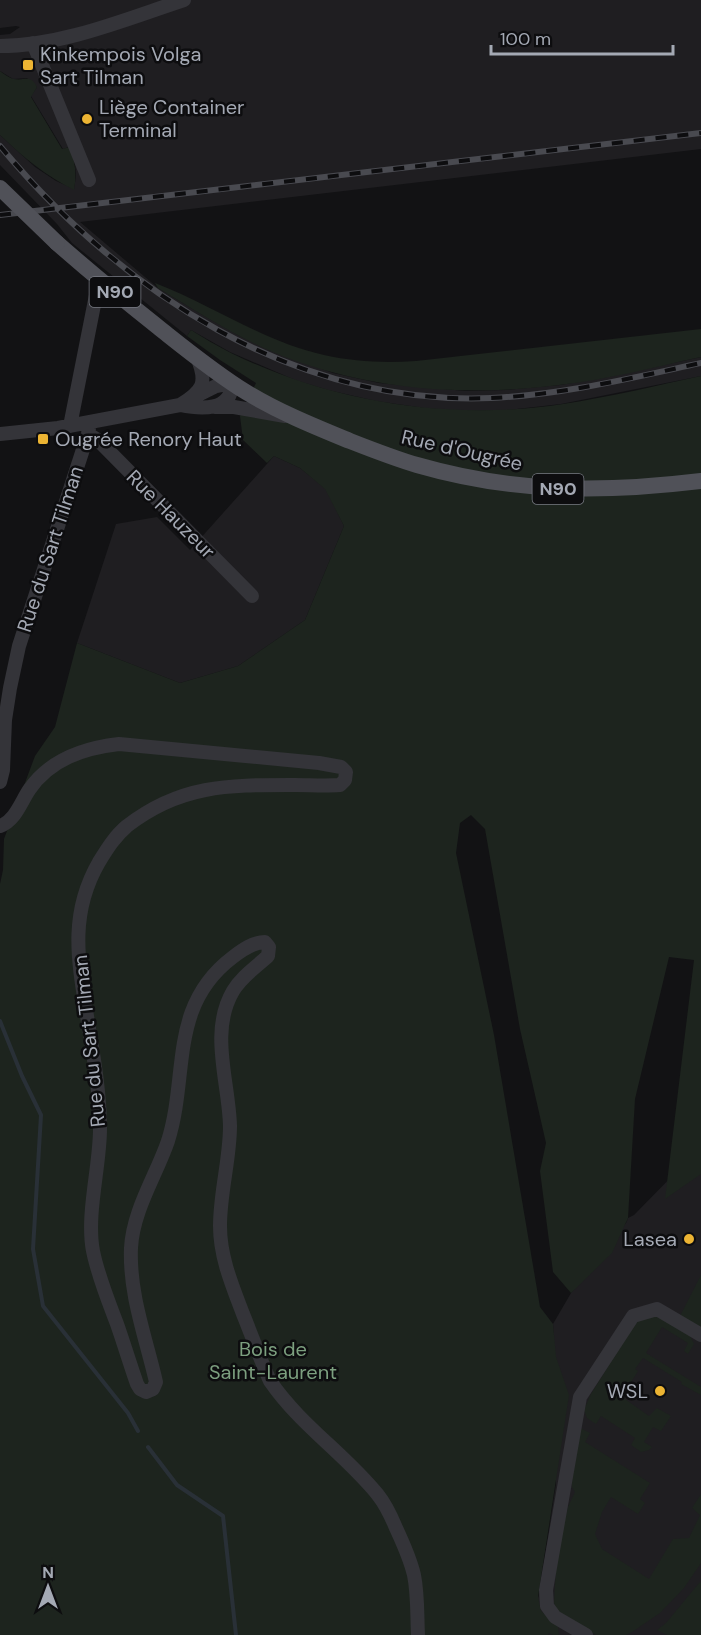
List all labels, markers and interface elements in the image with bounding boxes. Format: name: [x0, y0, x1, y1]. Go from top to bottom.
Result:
scale bar: [491, 18, 672, 56]
text: 100 m: [500, 27, 551, 51]
place label: Kinkempois Volga Sart Tilman: [40, 41, 201, 90]
marker: Kinkempois Volga Sart Tilman: [21, 58, 35, 72]
place label: Liège Container Terminal: [99, 94, 245, 143]
marker: Liège Container Terminal: [80, 112, 94, 126]
road number: N90: [90, 277, 140, 307]
street label: Rue d'Ougrée: [399, 423, 525, 477]
place label: Ougrée Renory Haut: [55, 426, 242, 452]
marker: Ougrée Renory Haut: [36, 432, 50, 446]
street label: Rue du Sart Tilman: [11, 463, 89, 635]
street label: Rue Hauzeur: [121, 464, 221, 564]
road number: N90: [532, 474, 584, 504]
street label: Rue du Sart Tilman: [67, 954, 111, 1128]
place label: Lasea: [623, 1226, 677, 1252]
marker: Lasea: [682, 1232, 696, 1246]
park label: Bois de Saint-Laurent: [209, 1336, 337, 1385]
place label: WSL: [607, 1378, 648, 1404]
marker: WSL: [653, 1384, 667, 1398]
north arrow: [18, 1557, 78, 1617]
text: N: [42, 1562, 54, 1583]

